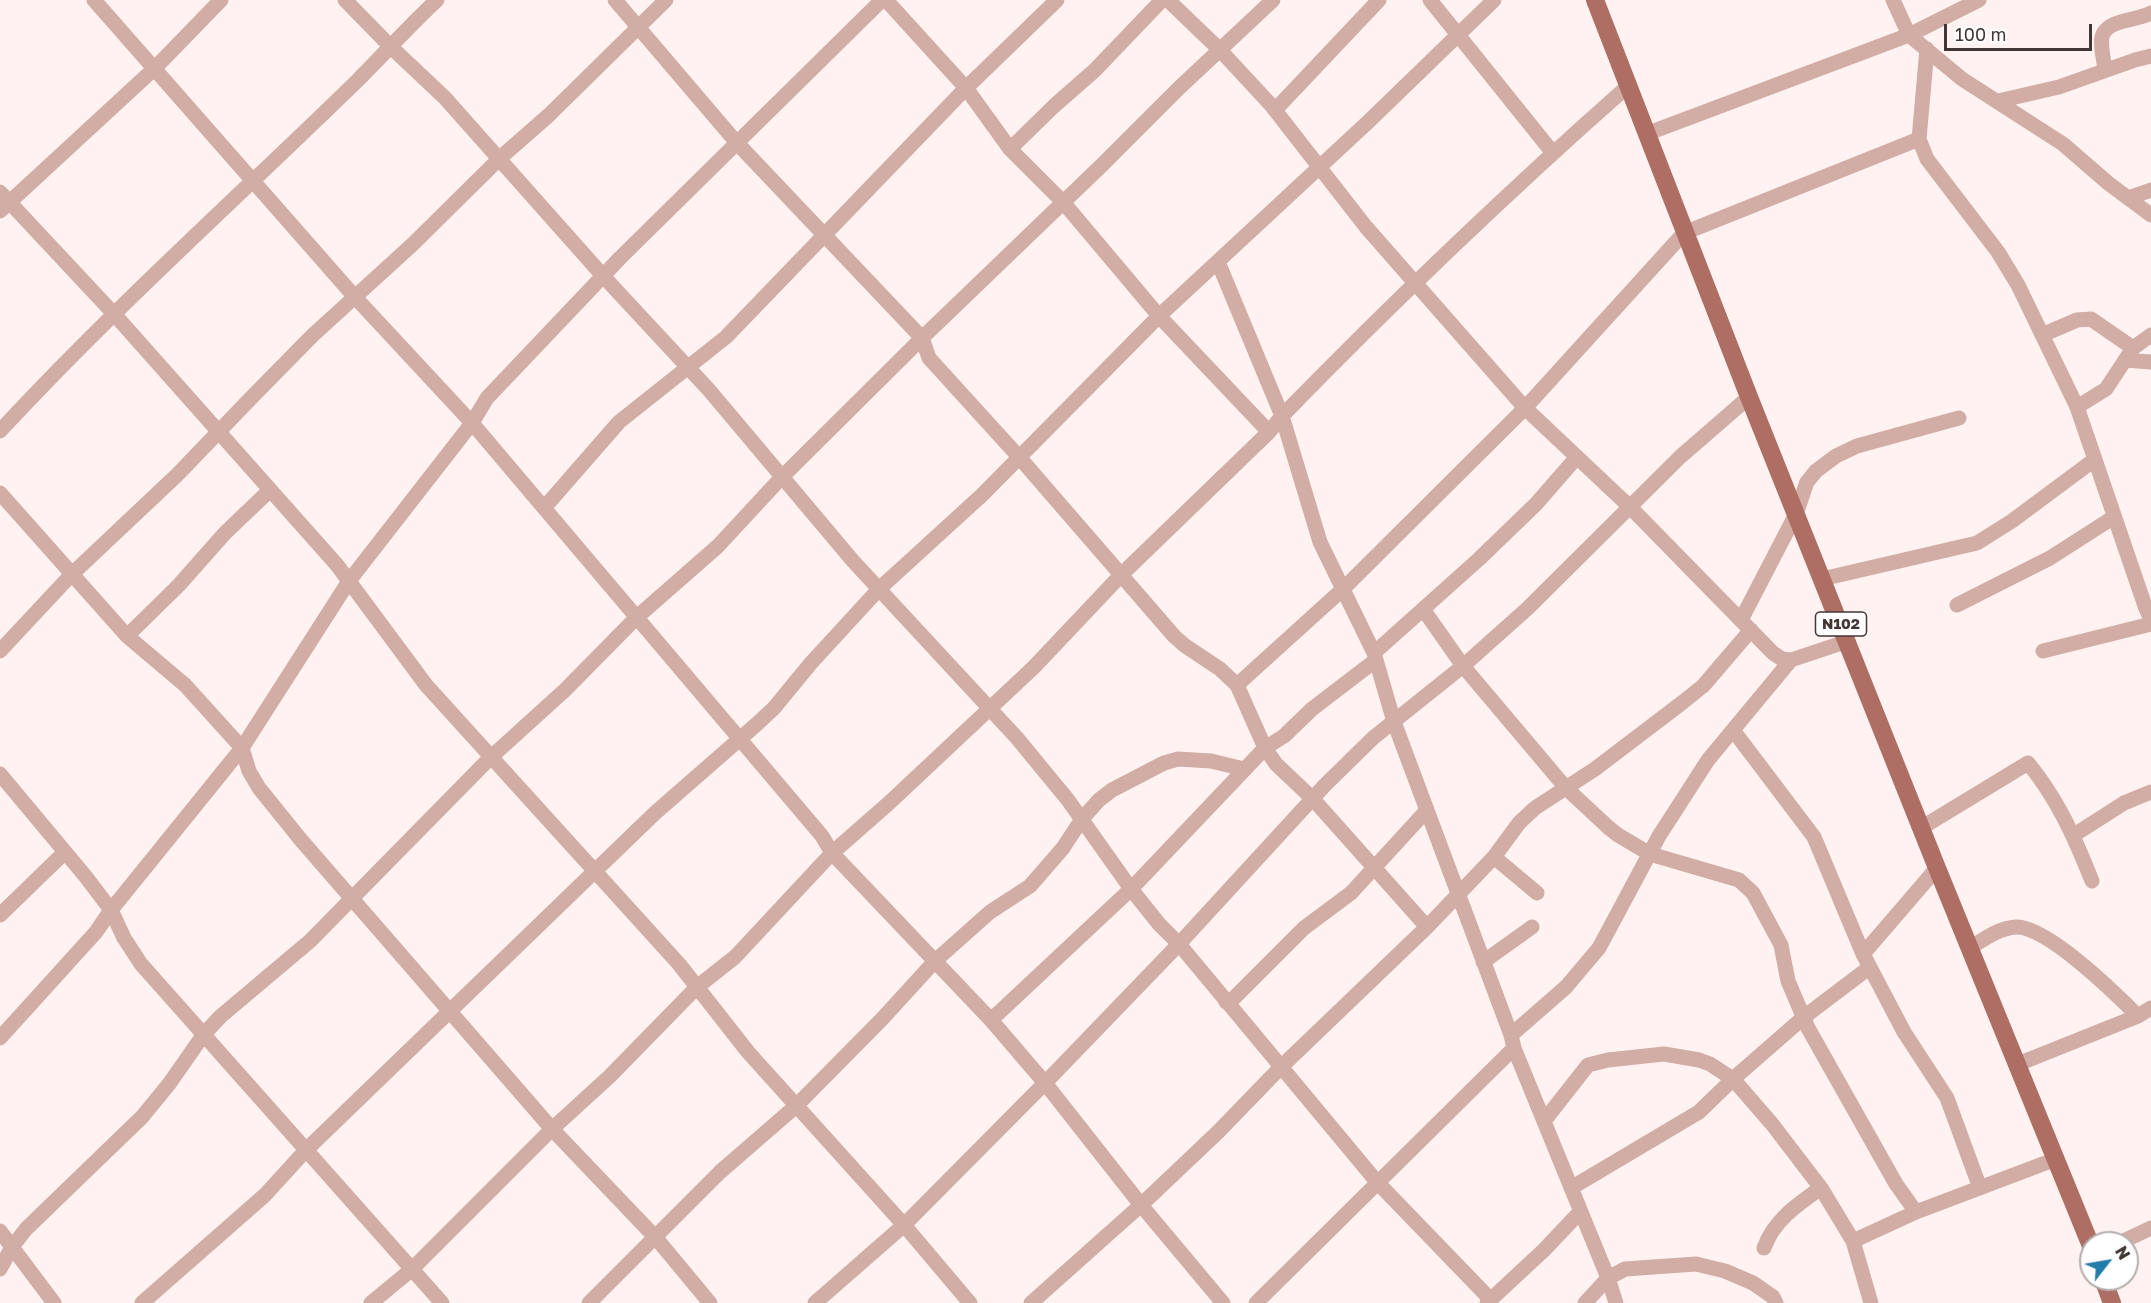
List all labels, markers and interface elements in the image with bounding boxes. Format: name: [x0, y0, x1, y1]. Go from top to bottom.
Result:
scale bar: [1947, 12, 2096, 50]
text: 100 m: [1955, 23, 2006, 45]
road number: N102: [1816, 612, 1866, 636]
north arrow: [2079, 1231, 2139, 1291]
text: N: [2111, 1242, 2134, 1263]

